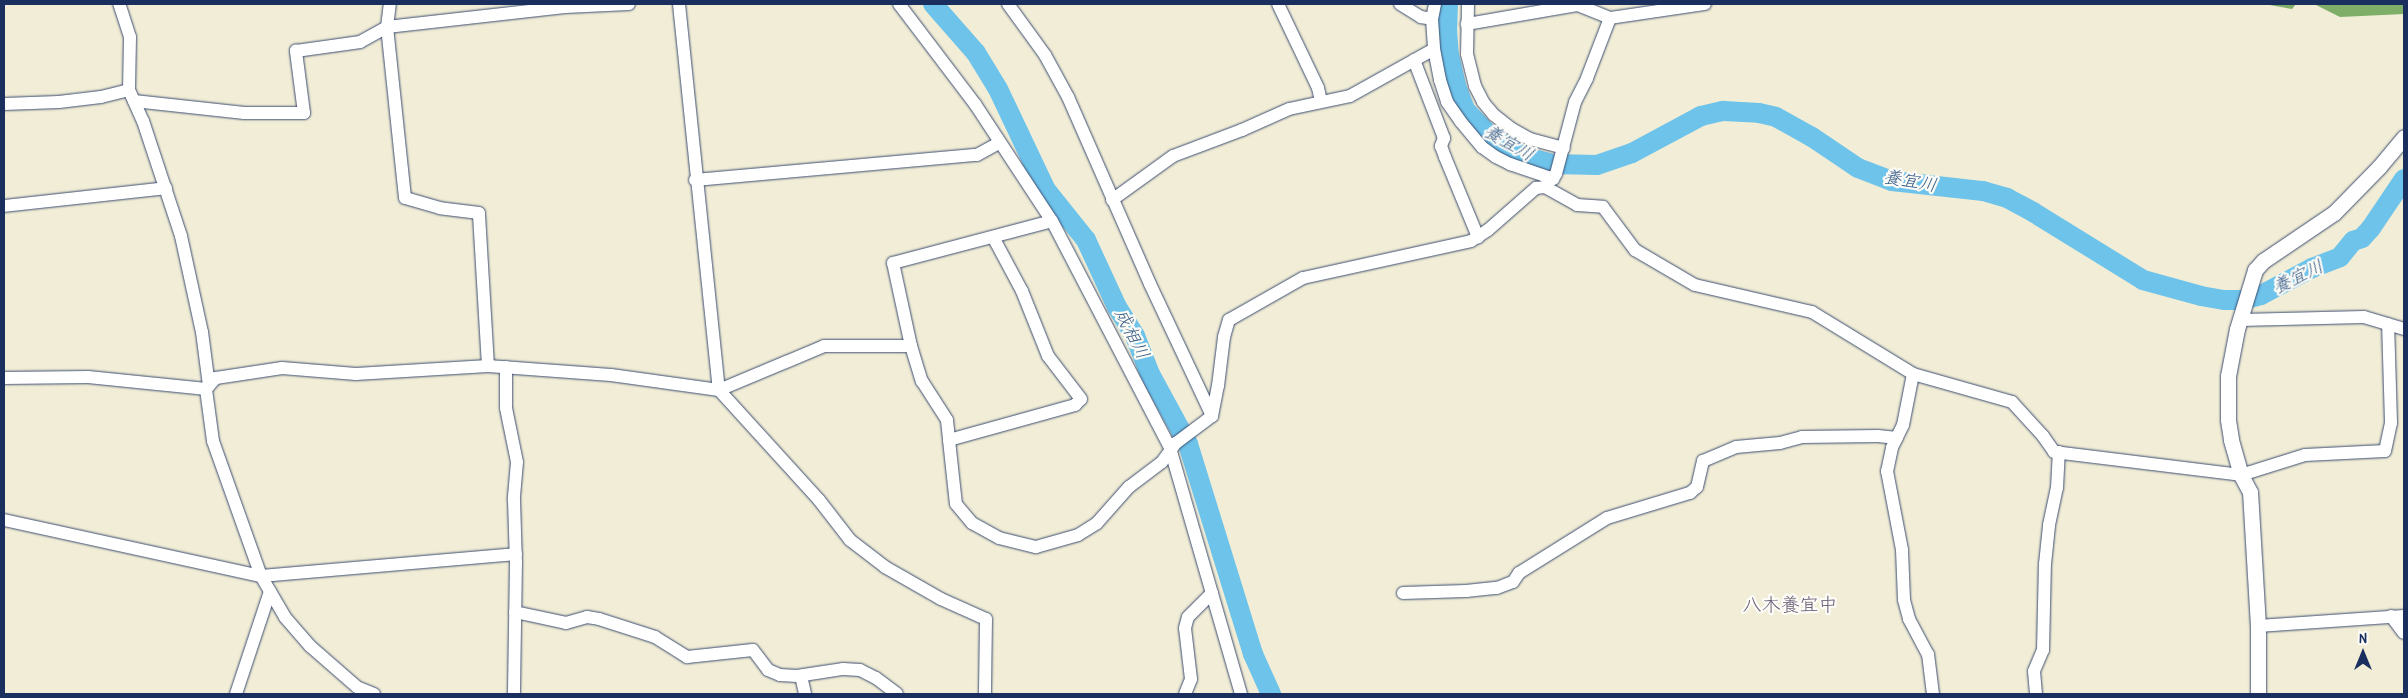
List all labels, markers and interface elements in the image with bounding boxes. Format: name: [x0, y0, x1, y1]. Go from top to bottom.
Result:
water label: 養宜川: [1480, 120, 1538, 166]
water label: 養宜川: [1882, 166, 1938, 196]
water label: 養宜川: [2269, 255, 2327, 299]
water label: 成相川: [1110, 305, 1154, 363]
district label: 八木養宜中: [1743, 594, 1837, 616]
north arrow: [2338, 628, 2388, 678]
text: N: [2359, 628, 2367, 647]

